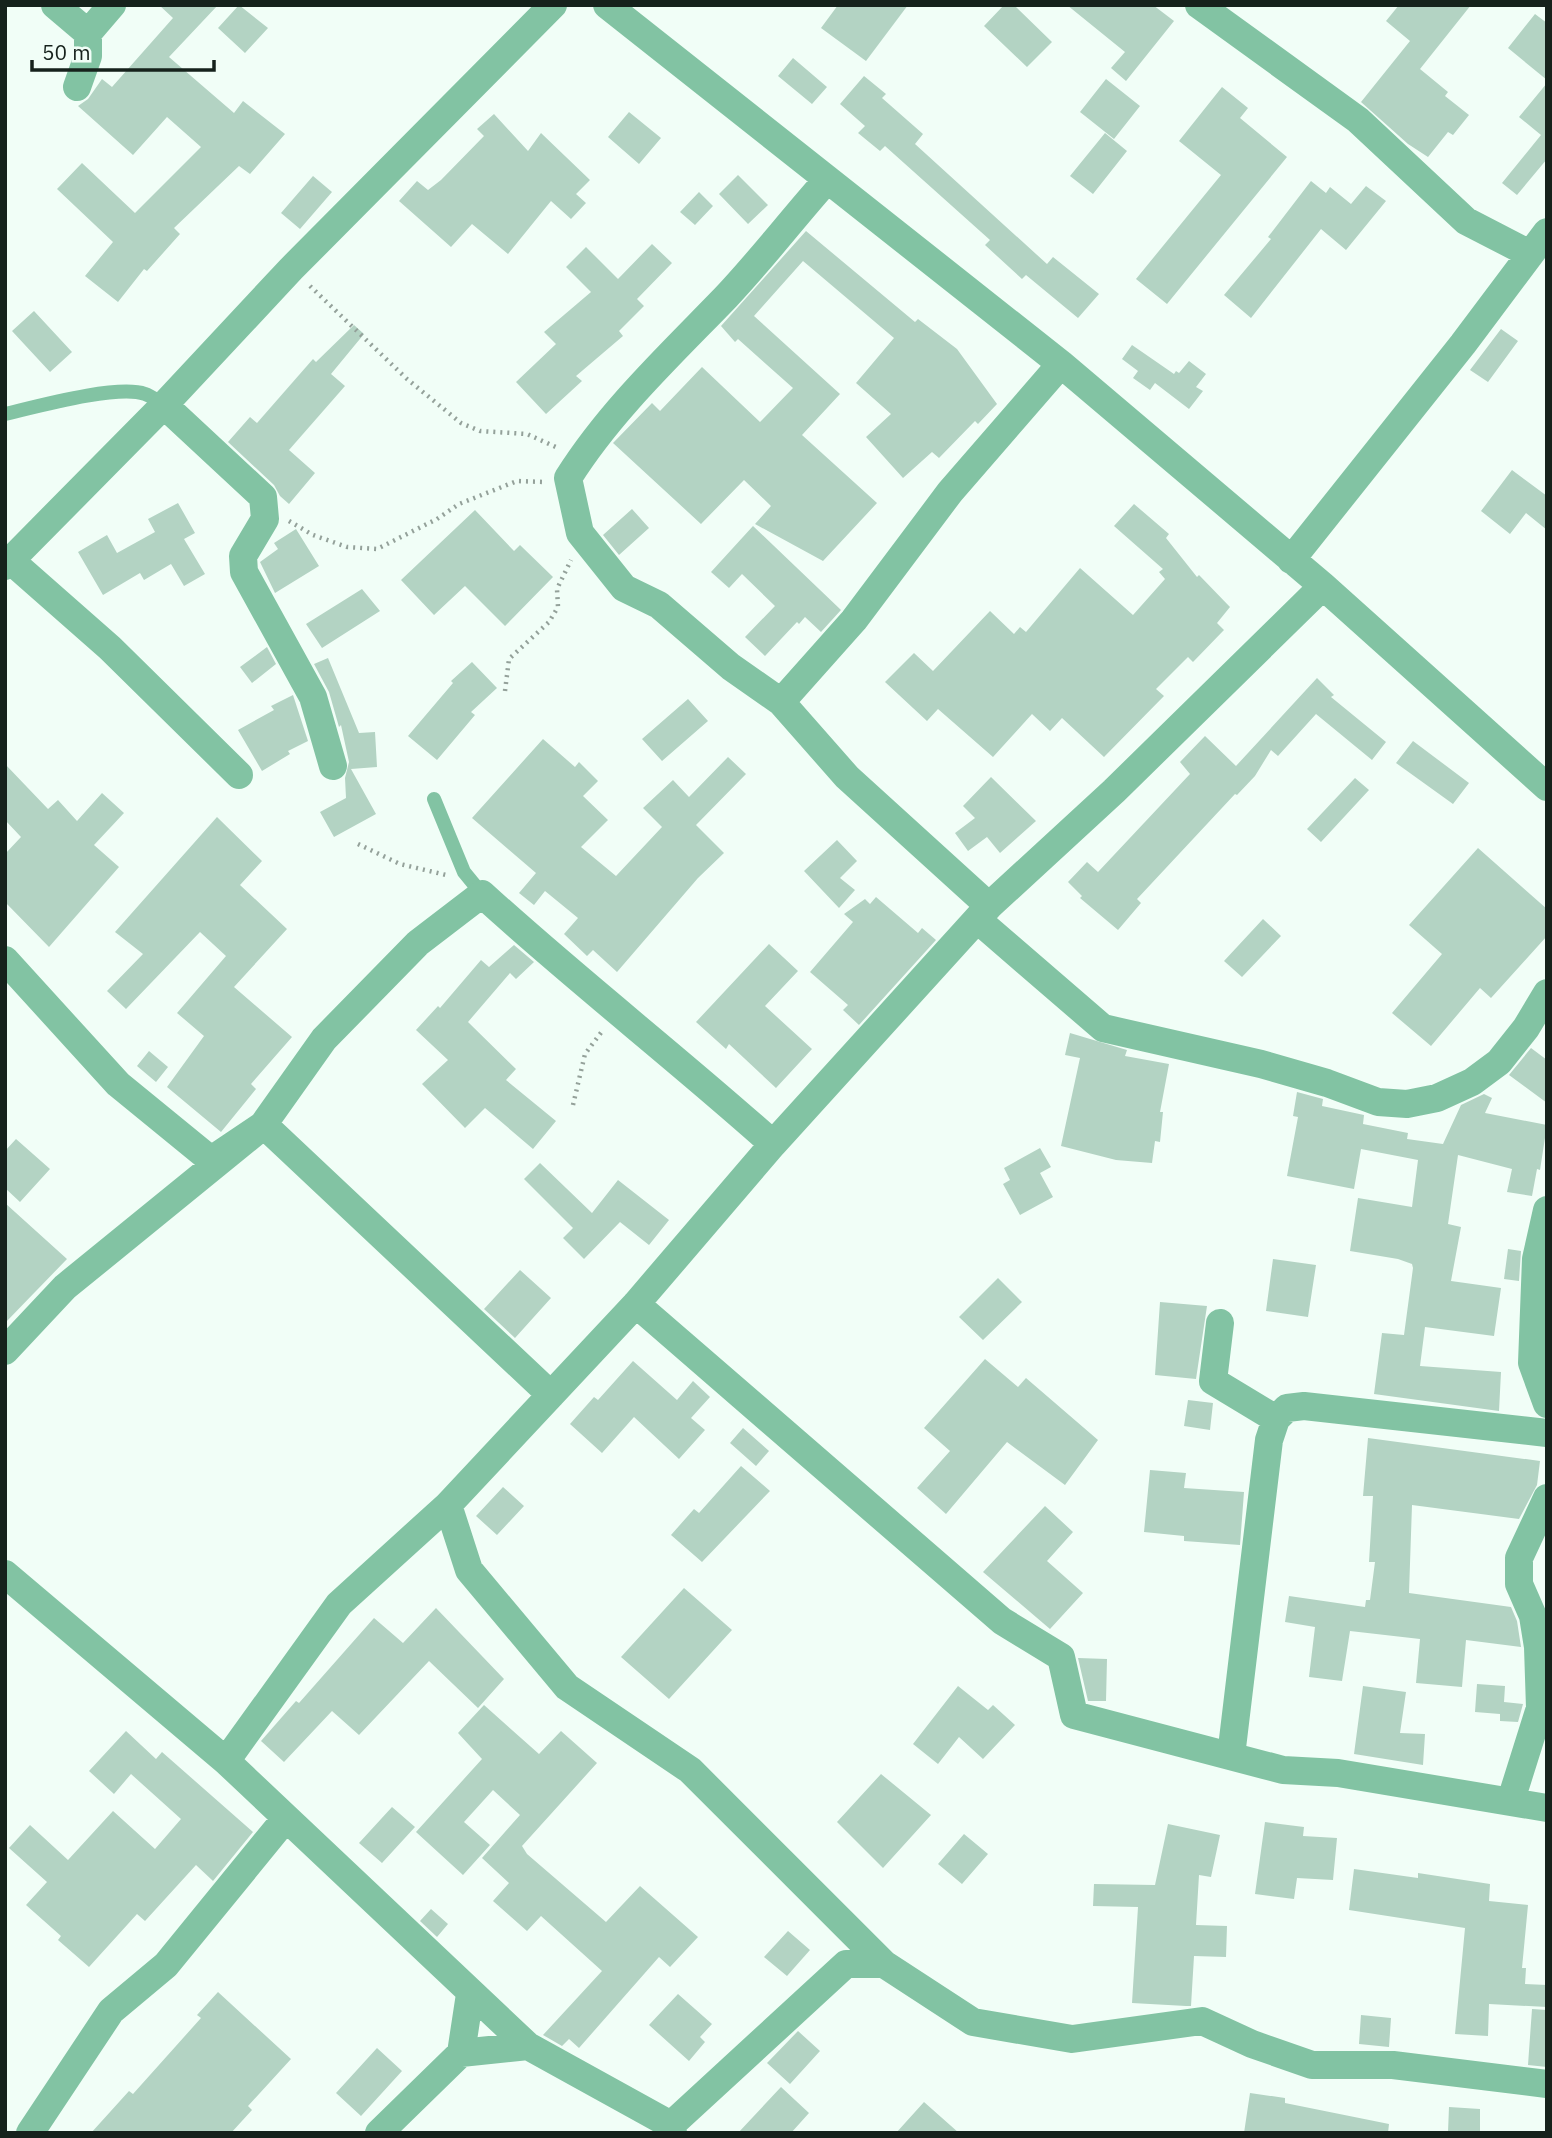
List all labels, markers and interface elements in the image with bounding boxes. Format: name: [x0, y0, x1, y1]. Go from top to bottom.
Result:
scale bar: [32, 28, 214, 72]
text: 50 m: [42, 38, 91, 66]

